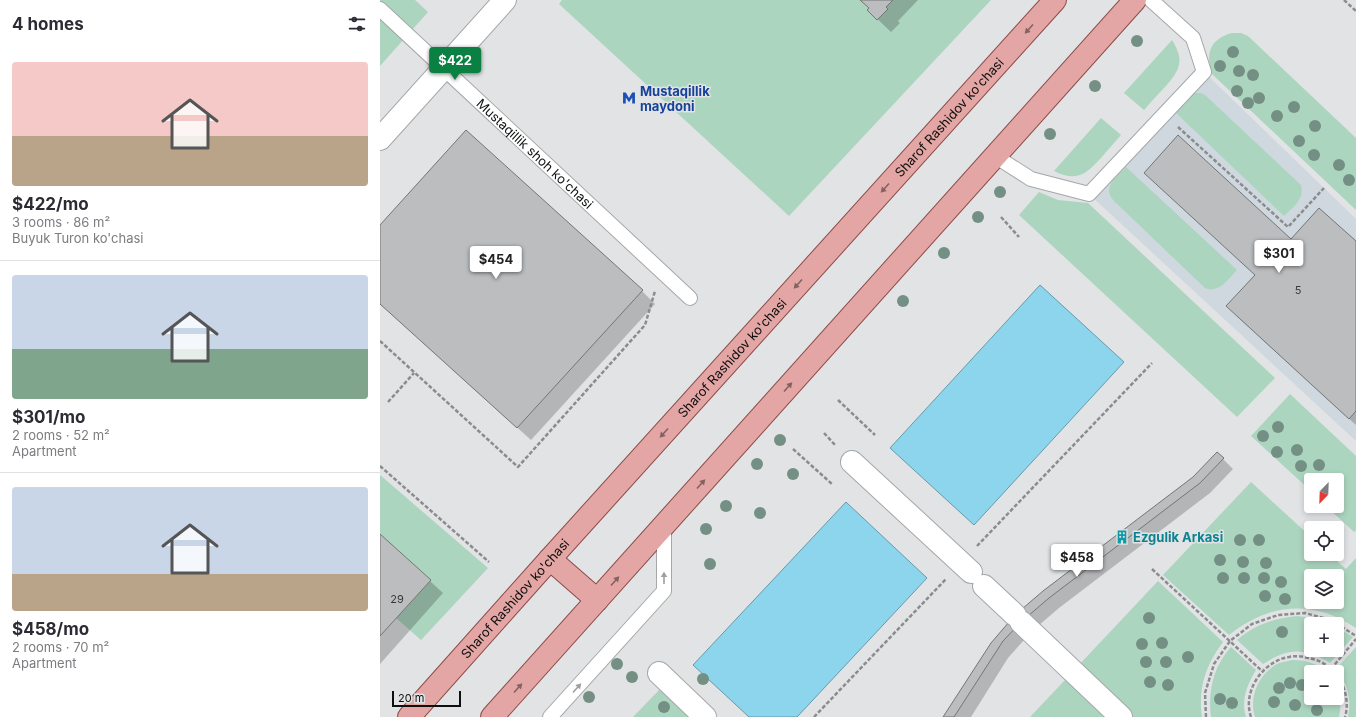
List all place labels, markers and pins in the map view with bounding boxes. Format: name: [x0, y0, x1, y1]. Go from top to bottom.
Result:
pin: $422: [431, 47, 479, 81]
place label: Mustaqillik maydoni: [640, 83, 710, 114]
metro station icon: Mustaqillik maydoni: [621, 90, 637, 106]
pin: $301: [1255, 240, 1303, 274]
pin: $454: [472, 246, 520, 280]
building icon: Ezgulik Arkasi: [1114, 529, 1130, 545]
place label: Ezgulik Arkasi: [1133, 529, 1223, 545]
pin: $458: [1053, 544, 1101, 578]

